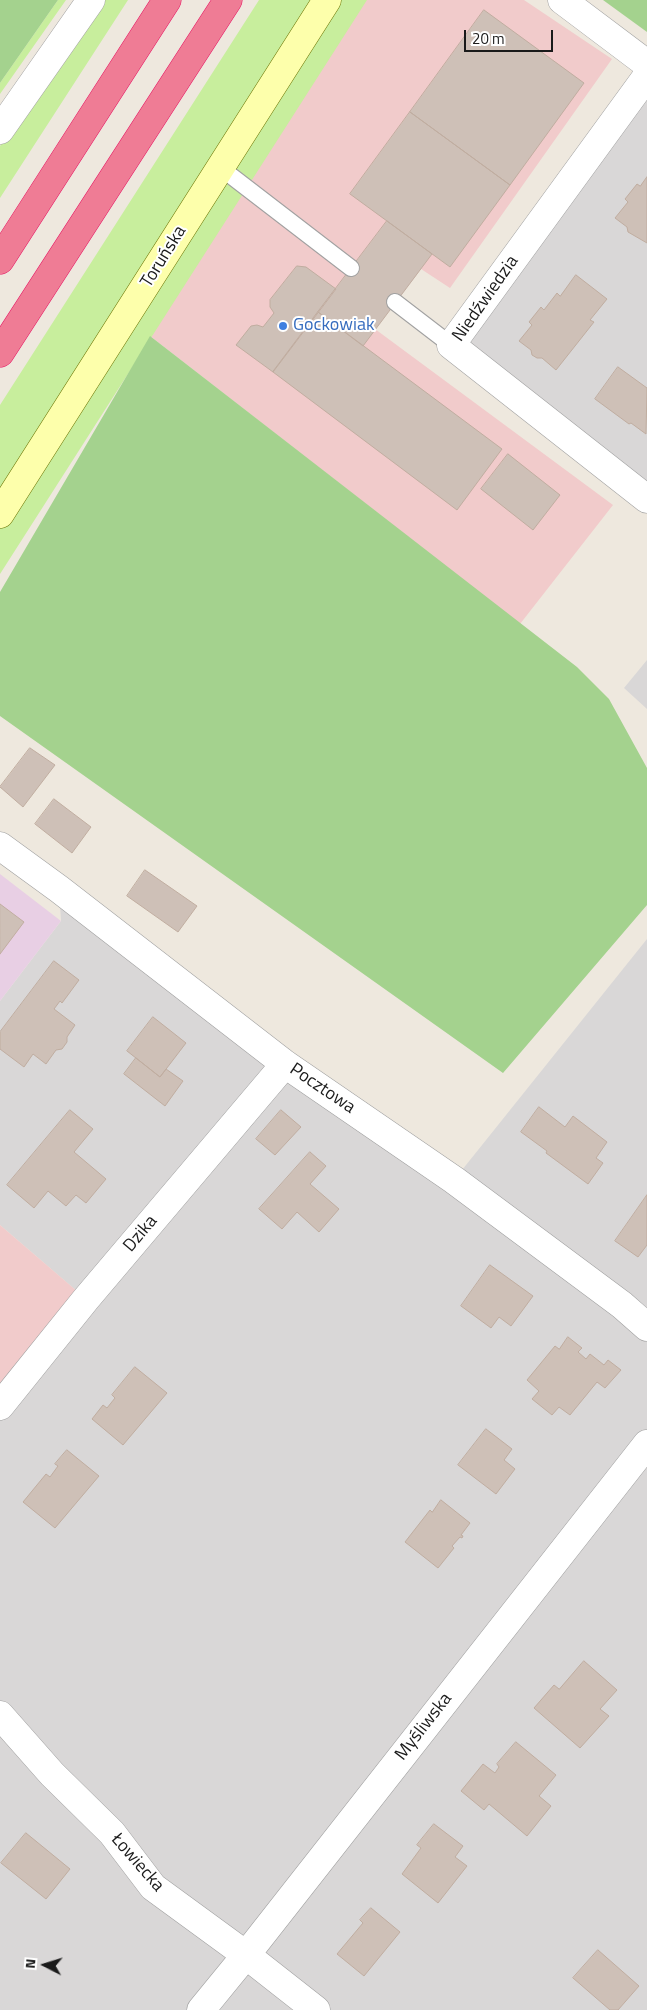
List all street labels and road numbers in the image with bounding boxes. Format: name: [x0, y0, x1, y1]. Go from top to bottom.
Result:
street label: Toruńska: [137, 222, 191, 292]
street label: Niedźwiedzia: [448, 252, 524, 346]
street label: Pocztowa: [285, 1059, 359, 1119]
street label: Dzika: [119, 1211, 163, 1257]
street label: Myśliwska: [391, 1689, 457, 1765]
street label: Łowiecka: [106, 1829, 168, 1897]

